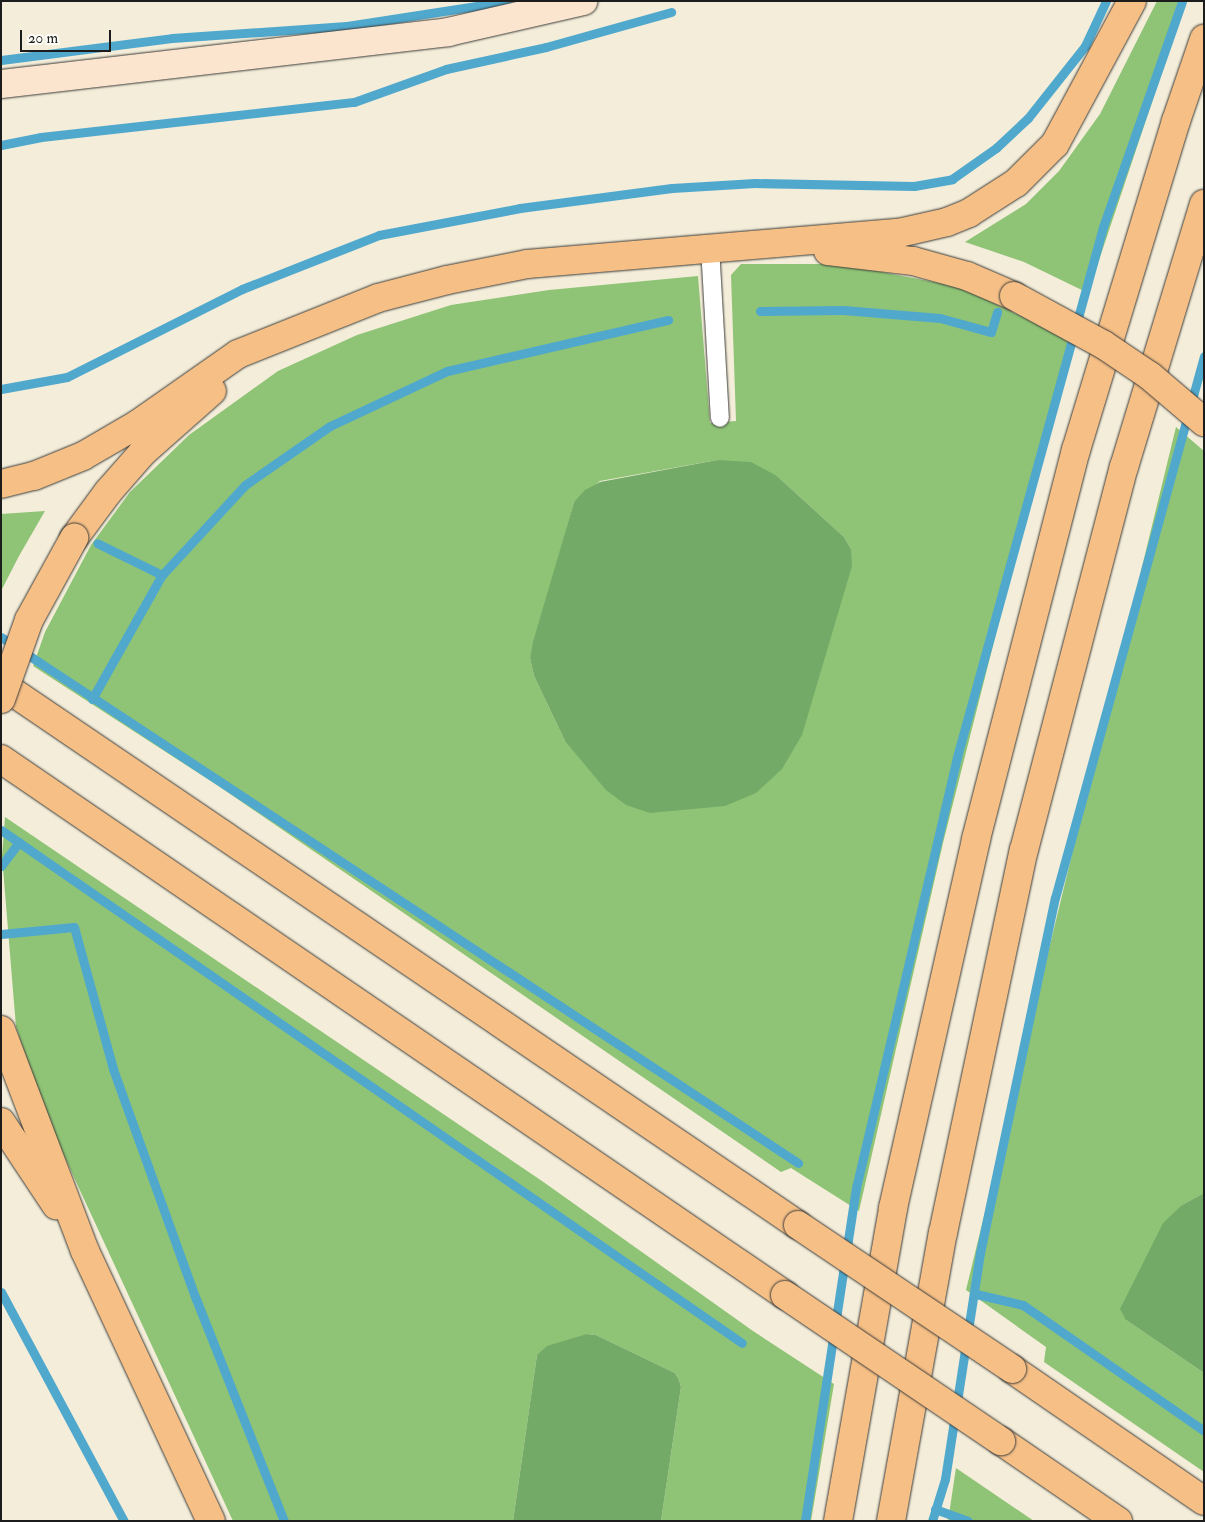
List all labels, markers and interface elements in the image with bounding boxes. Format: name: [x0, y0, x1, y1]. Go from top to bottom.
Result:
scale bar: [22, 20, 114, 52]
text: 20 m: [28, 29, 58, 48]

